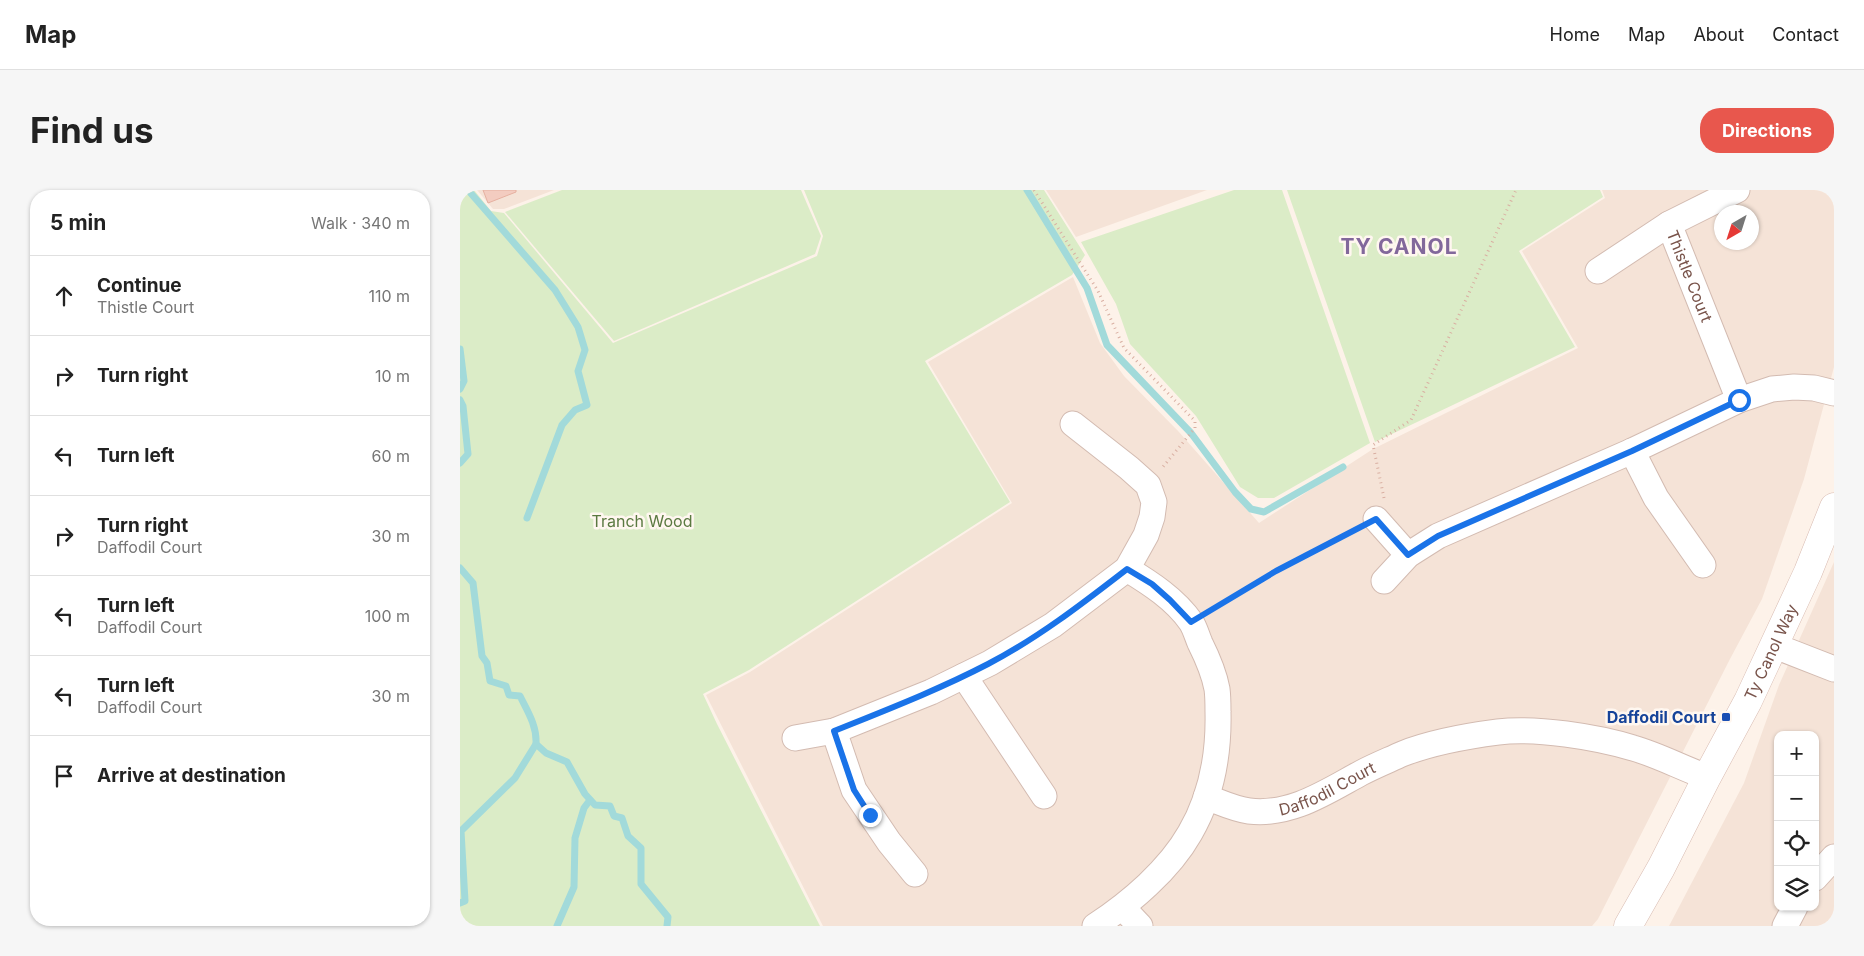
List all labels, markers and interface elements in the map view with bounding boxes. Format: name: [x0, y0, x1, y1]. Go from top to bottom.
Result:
text: Map: [25, 20, 76, 49]
text: Home: [1550, 24, 1600, 45]
text: Map: [1628, 24, 1665, 45]
text: About: [1693, 24, 1744, 45]
text: Contact: [1772, 24, 1839, 45]
button: Directions: [1700, 108, 1834, 153]
text: Find us: [30, 109, 154, 151]
north arrow: [1714, 205, 1759, 250]
text: 5 min: [50, 210, 106, 235]
text: Walk · 340 m: [311, 213, 410, 233]
street label: Thistle Court: [1662, 227, 1717, 325]
district label: TY CANOL: [1340, 234, 1458, 259]
text: Continue: [97, 274, 182, 297]
icon: ahead: [50, 282, 78, 310]
text: 110 m: [368, 286, 410, 306]
text: Thistle Court: [97, 297, 194, 317]
icon: right: [50, 362, 78, 390]
text: Turn right: [97, 364, 188, 387]
text: 10 m: [375, 366, 410, 386]
route start: [1728, 389, 1751, 412]
icon: left: [50, 442, 78, 470]
text: Turn left: [97, 444, 175, 467]
text: 60 m: [371, 446, 410, 466]
park label: Tranch Wood: [592, 511, 692, 531]
text: Turn right: [97, 514, 188, 537]
icon: right: [50, 522, 78, 550]
text: 30 m: [372, 526, 410, 546]
text: Daffodil Court: [97, 537, 202, 557]
text: Turn left: [97, 594, 175, 617]
street label: Ty Canol Way: [1740, 601, 1802, 703]
icon: left: [50, 602, 78, 630]
text: 100 m: [365, 606, 410, 626]
text: Daffodil Court: [97, 617, 202, 637]
text: Turn left: [97, 674, 175, 697]
icon: left: [50, 682, 78, 710]
text: 30 m: [372, 686, 410, 706]
text: Daffodil Court: [97, 697, 202, 717]
place label: Daffodil Court: [1607, 707, 1716, 727]
marker: Daffodil Court: [1720, 711, 1732, 723]
map controls: [1774, 731, 1819, 911]
button: +: [1774, 731, 1819, 776]
street label: Daffodil Court: [1277, 757, 1378, 820]
icon: arrive: [50, 762, 78, 790]
text: Arrive at destination: [97, 764, 286, 787]
button: −: [1774, 776, 1819, 821]
route end: [859, 804, 882, 827]
button: locate: [1774, 821, 1819, 866]
button: layers: [1774, 866, 1819, 911]

